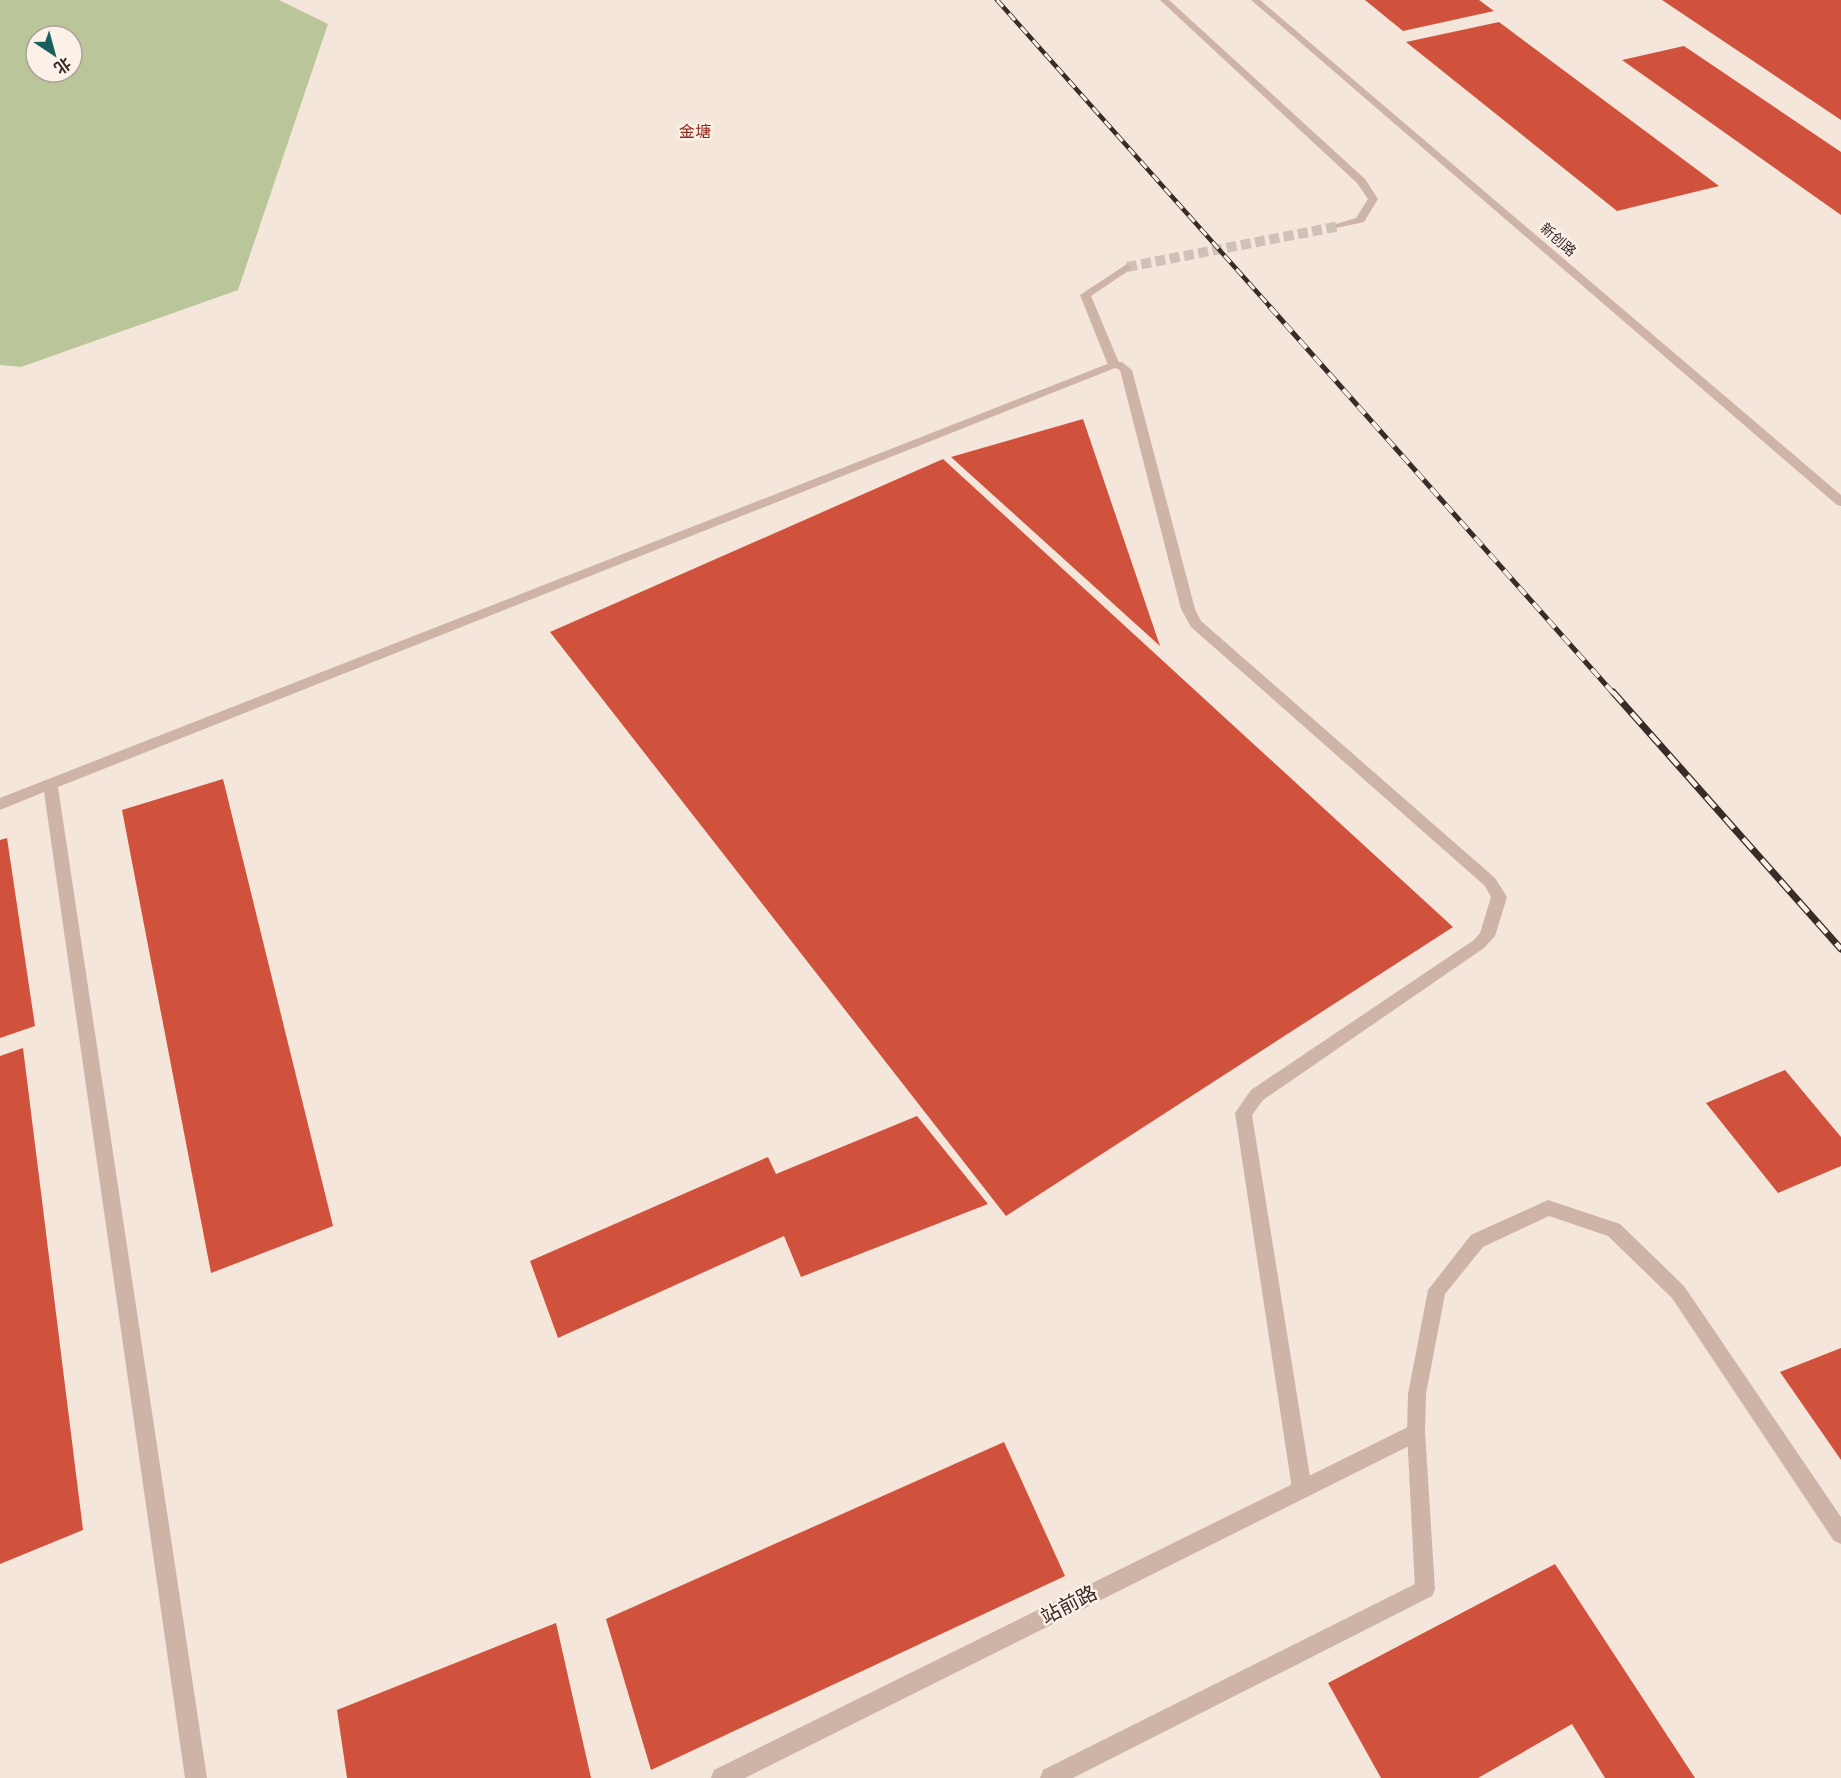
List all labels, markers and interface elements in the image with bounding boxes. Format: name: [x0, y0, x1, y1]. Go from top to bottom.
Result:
north arrow: [24, 24, 84, 84]
text: 北: [50, 53, 75, 78]
district label: 金塘: [679, 122, 711, 141]
street label: 新创路: [1537, 220, 1579, 260]
street label: 站前路: [1037, 1581, 1101, 1629]

